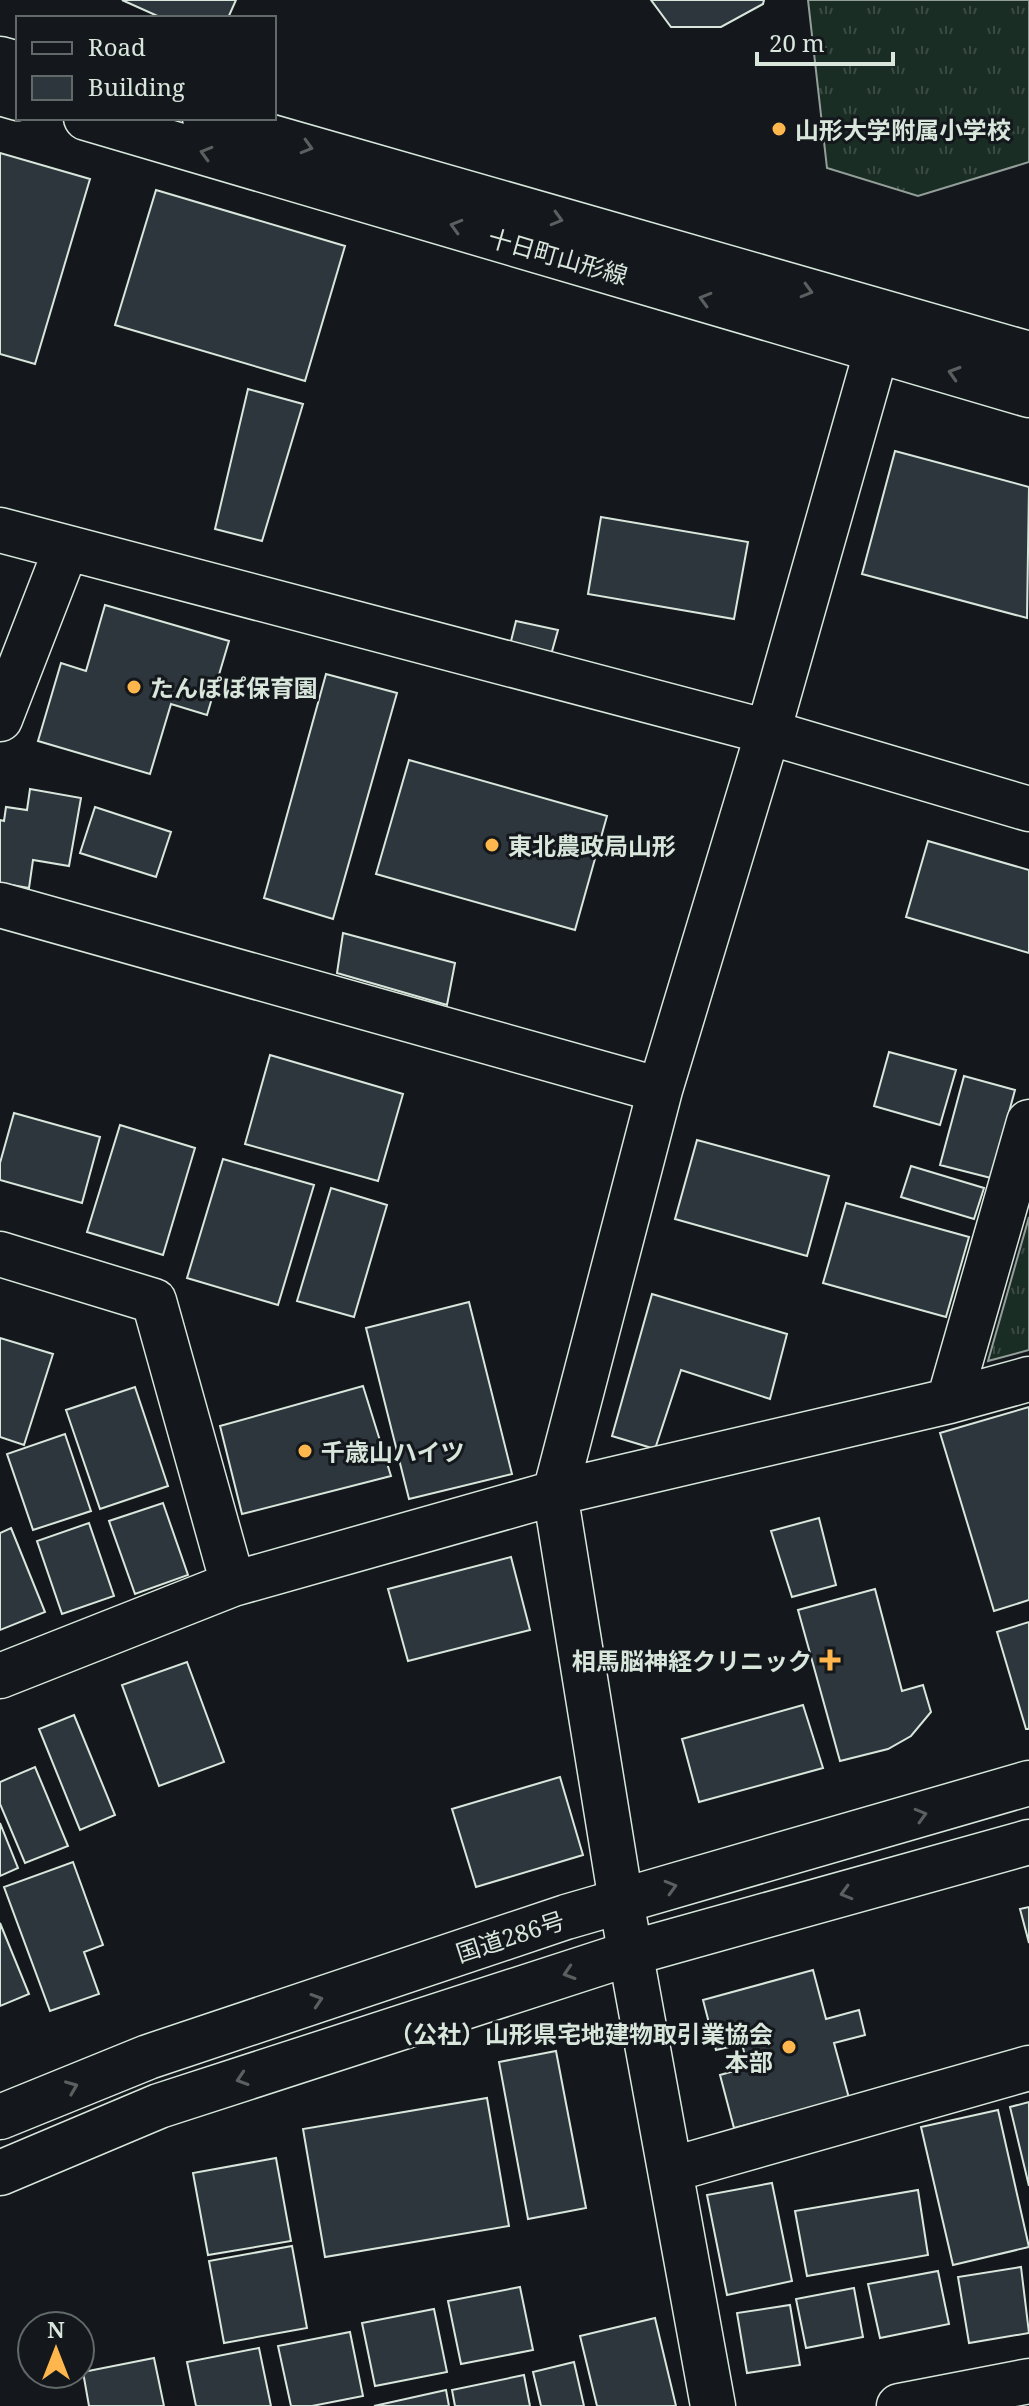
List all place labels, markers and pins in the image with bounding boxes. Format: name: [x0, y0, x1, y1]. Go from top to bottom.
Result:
place label: 山形大学附属小学校: [795, 113, 1011, 146]
marker: 山形大学附属小学校: [770, 120, 788, 138]
place label: たんぽぽ保育園: [150, 671, 318, 704]
marker: たんぽぽ保育園: [125, 678, 143, 696]
place label: 東北農政局山形: [508, 829, 676, 862]
marker: 東北農政局山形: [483, 836, 501, 854]
place label: 千歳山ハイツ: [321, 1435, 465, 1468]
marker: 千歳山ハイツ: [296, 1442, 314, 1460]
place label: 相馬脳神経クリニック: [572, 1644, 812, 1677]
marker: 相馬脳神経クリニック: [819, 1649, 841, 1671]
place label: （公社）山形県宅地建物取引業協会 本部: [389, 2017, 773, 2078]
marker: （公社）山形県宅地建物取引業協会 本部: [780, 2038, 798, 2056]

